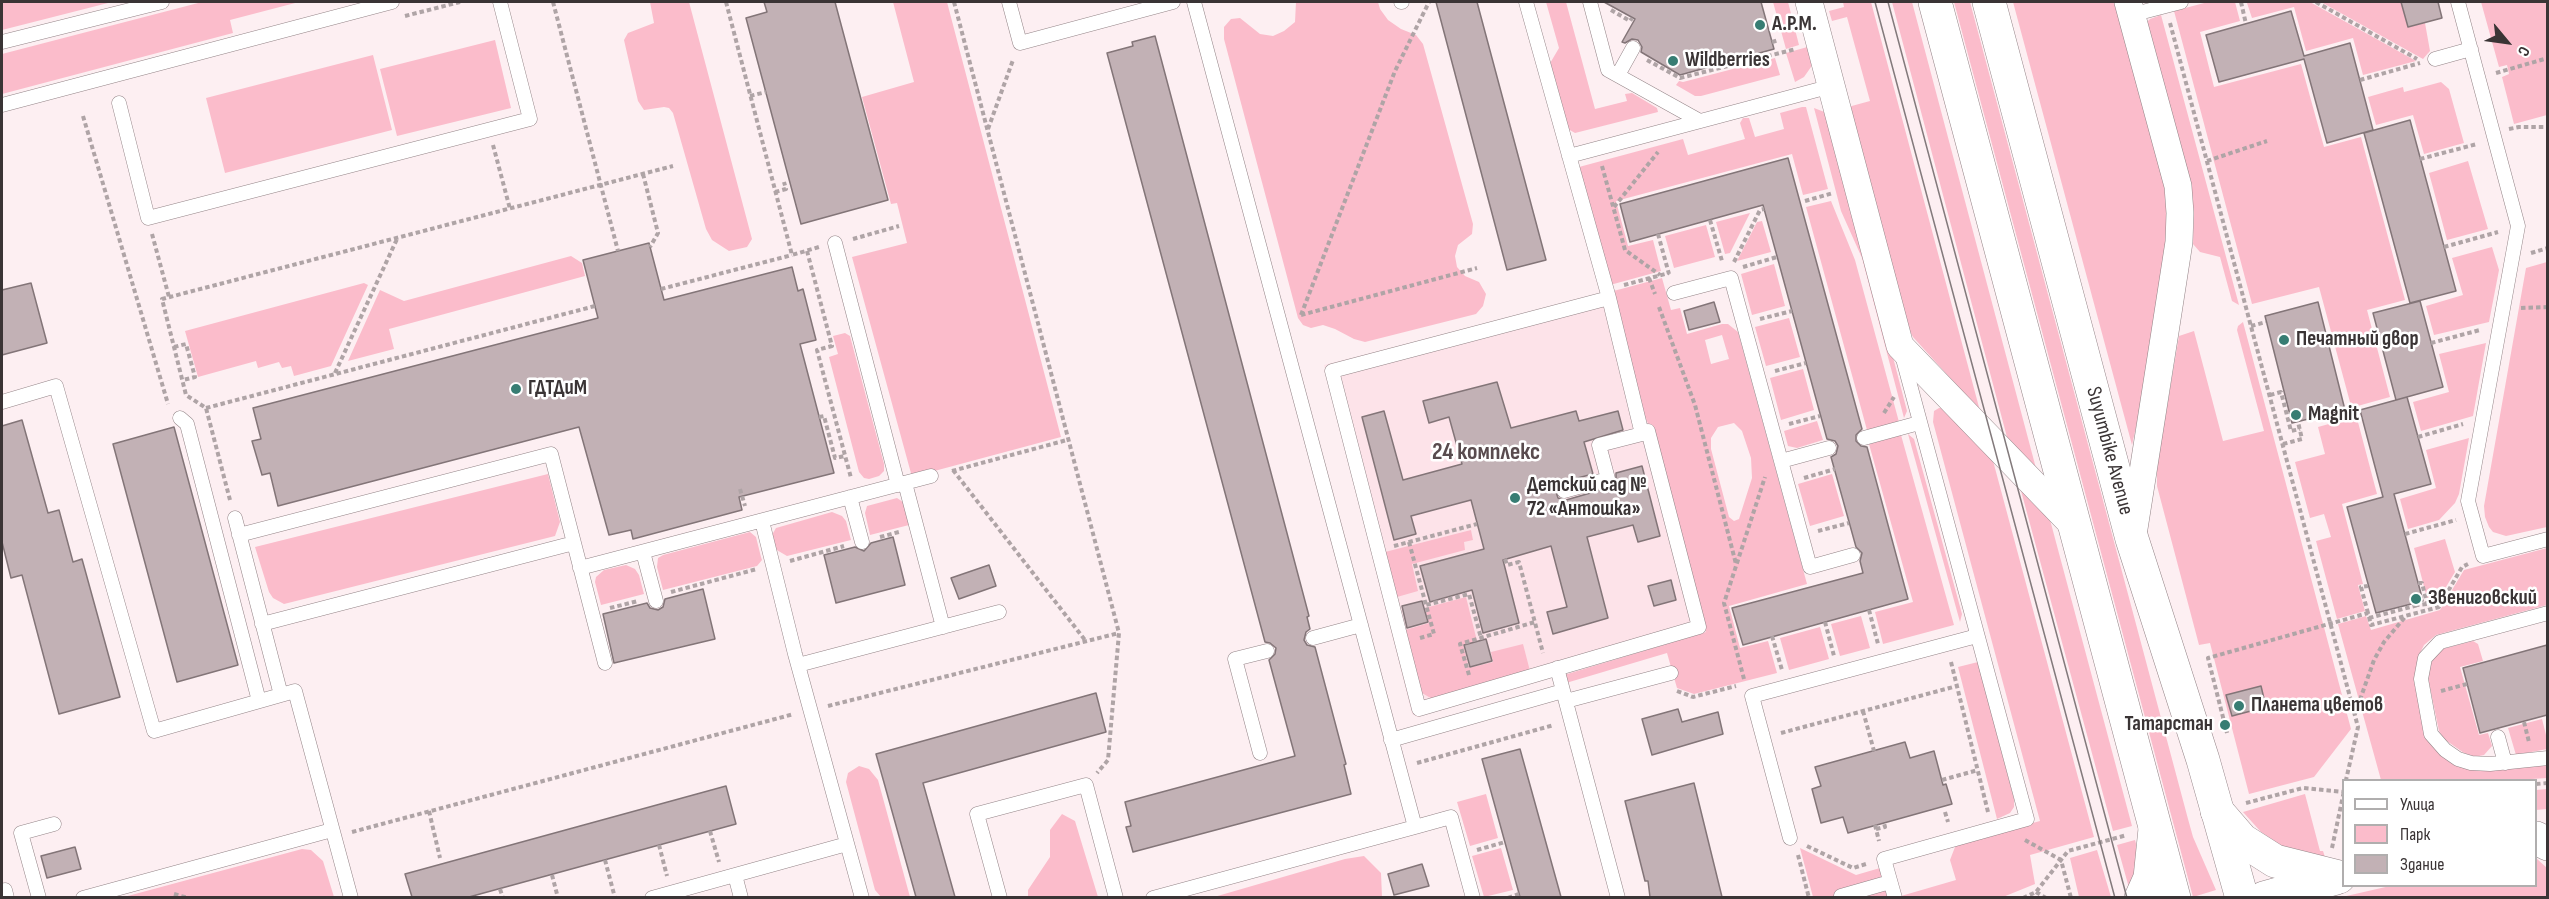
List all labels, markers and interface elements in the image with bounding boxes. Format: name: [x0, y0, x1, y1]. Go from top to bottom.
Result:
place label: А.Р.М.: [1772, 12, 1817, 38]
north arrow: [2477, 12, 2537, 72]
marker: А.Р.М.: [1753, 18, 1767, 32]
text: С: [2513, 43, 2533, 59]
place label: Wildberries: [1685, 48, 1770, 74]
marker: Wildberries: [1666, 54, 1680, 68]
place label: Печатный двор: [2296, 327, 2419, 353]
marker: Печатный двор: [2277, 333, 2291, 347]
place label: ГДТДиМ: [528, 376, 587, 402]
marker: ГДТДиМ: [509, 382, 523, 396]
street label: Suyumbike Avenue: [2080, 384, 2138, 518]
place label: Magnit: [2308, 402, 2359, 428]
marker: Magnit: [2289, 408, 2303, 422]
district label: 24 комплекс: [1432, 439, 1540, 467]
place label: Детский сад № 72 «Антошка»: [1527, 473, 1647, 523]
marker: Детский сад № 72 «Антошка»: [1508, 491, 1522, 505]
place label: Звениговский: [2428, 586, 2537, 612]
marker: Звениговский: [2409, 592, 2423, 606]
place label: Планета цветов: [2251, 693, 2383, 719]
marker: Планета цветов: [2232, 699, 2246, 713]
place label: Татарстан: [2124, 712, 2213, 738]
marker: Татарстан: [2218, 718, 2232, 732]
legend: [2342, 779, 2537, 887]
text: Улица: [2400, 794, 2435, 815]
text: Парк: [2400, 824, 2430, 845]
text: Здание: [2400, 854, 2445, 875]

